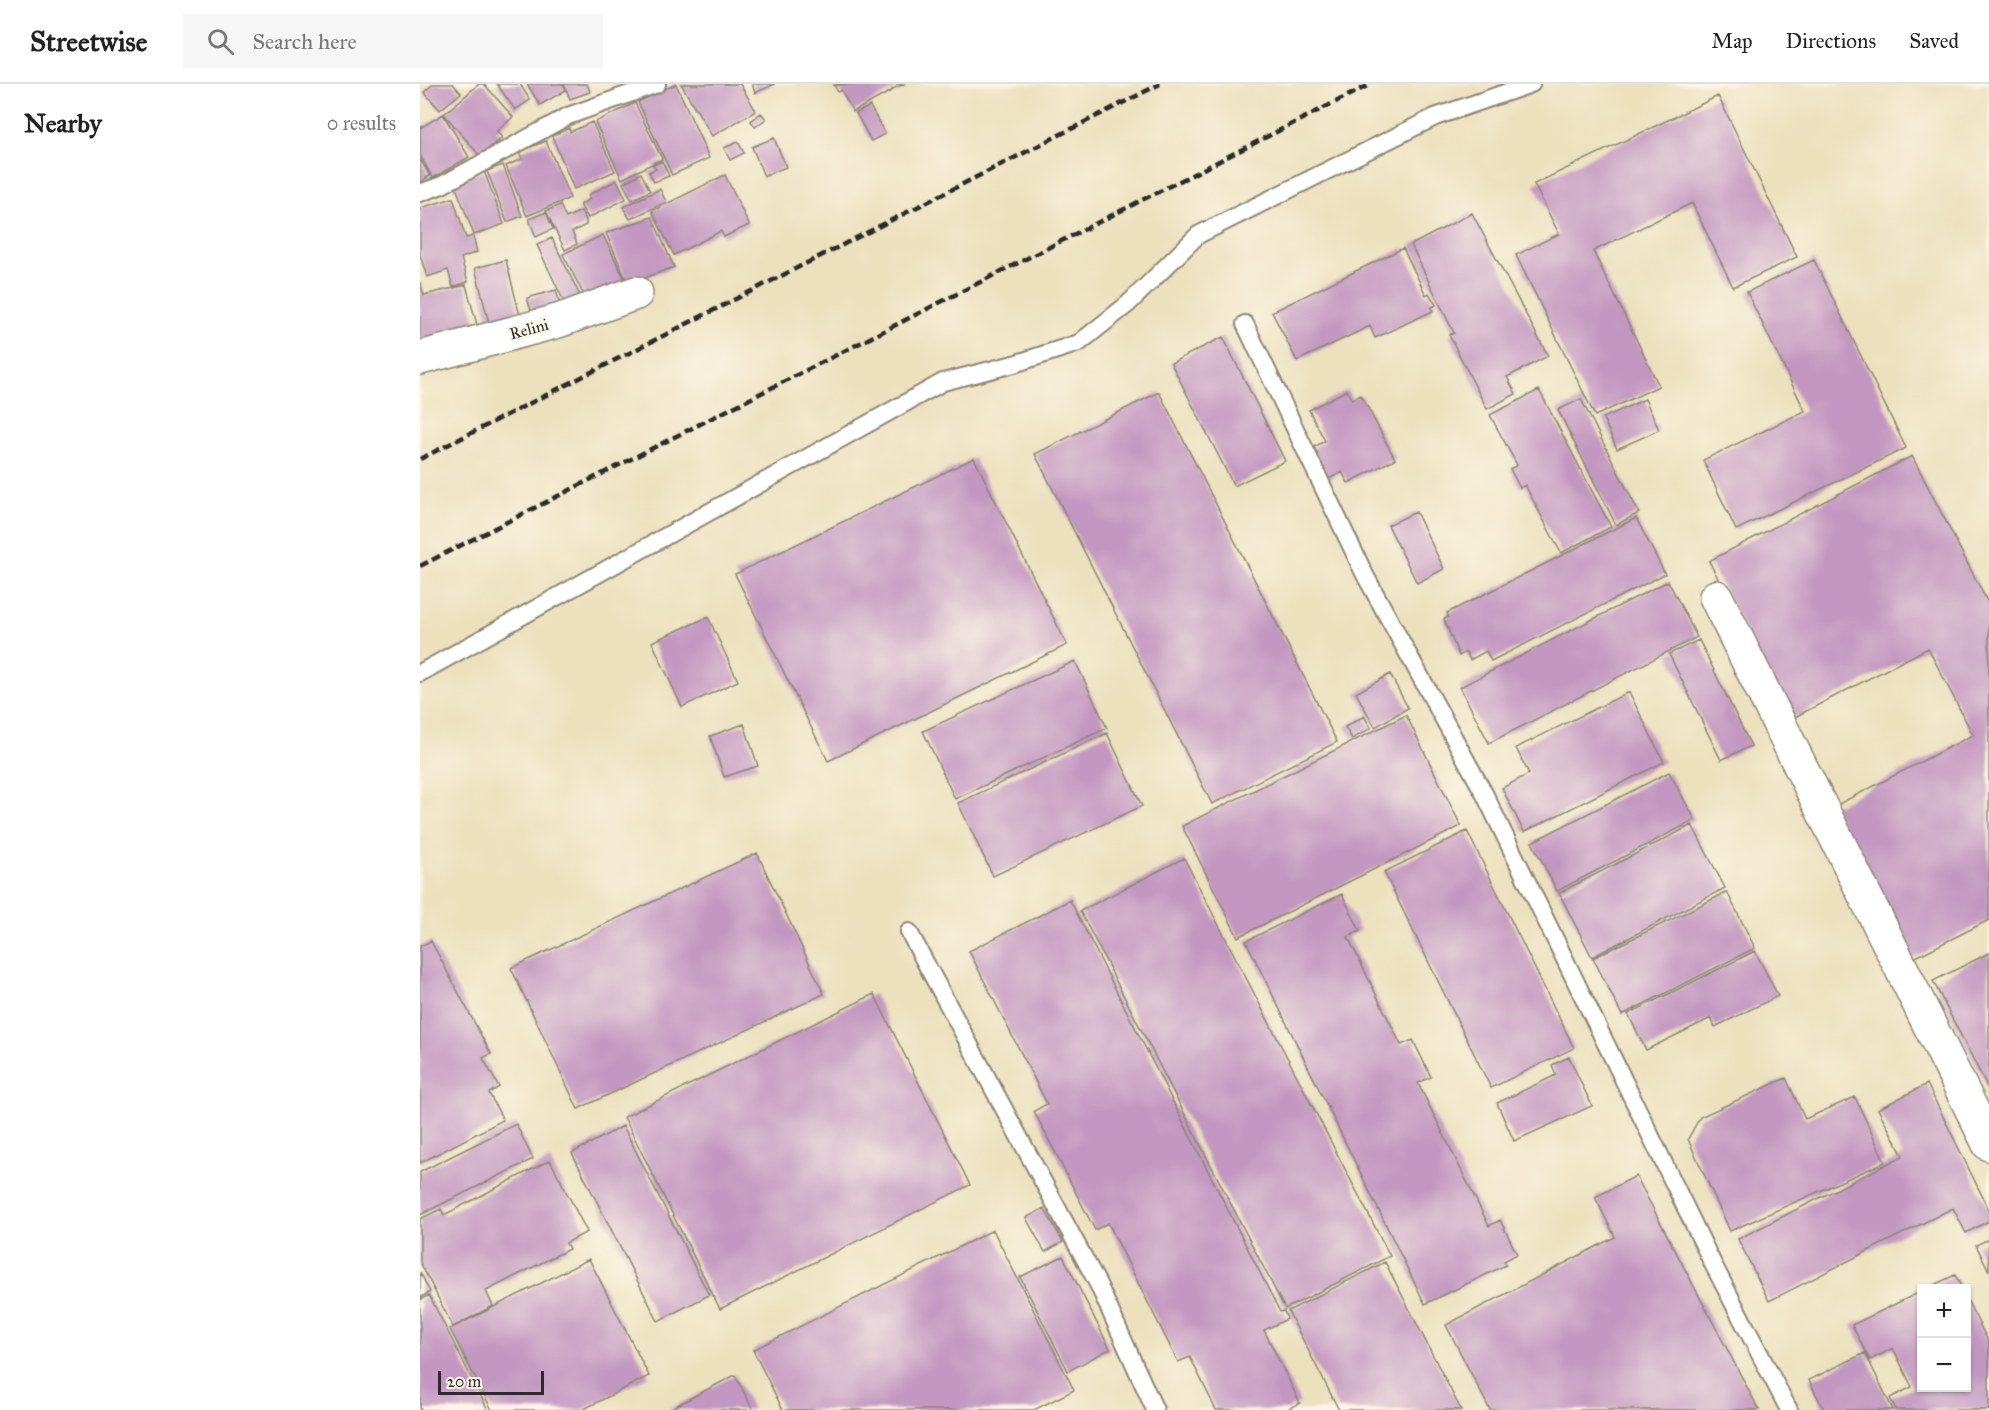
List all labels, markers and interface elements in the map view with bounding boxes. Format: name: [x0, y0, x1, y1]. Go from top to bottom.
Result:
search box: [183, 14, 603, 68]
text: Streetwise: [30, 24, 147, 59]
icon: search: [204, 25, 237, 58]
text: Search here: [252, 28, 357, 55]
text: Map: [1712, 28, 1753, 54]
text: Directions: [1786, 28, 1876, 54]
text: Saved: [1909, 28, 1959, 54]
text: Nearby: [24, 107, 102, 139]
text: 0 results: [327, 111, 396, 135]
street label: Relini: [507, 315, 551, 343]
map controls: [1917, 1284, 1971, 1392]
button: +: [1917, 1284, 1971, 1338]
button: −: [1917, 1338, 1971, 1392]
scale bar: [438, 1368, 544, 1396]
text: 20 m: [447, 1372, 481, 1391]

